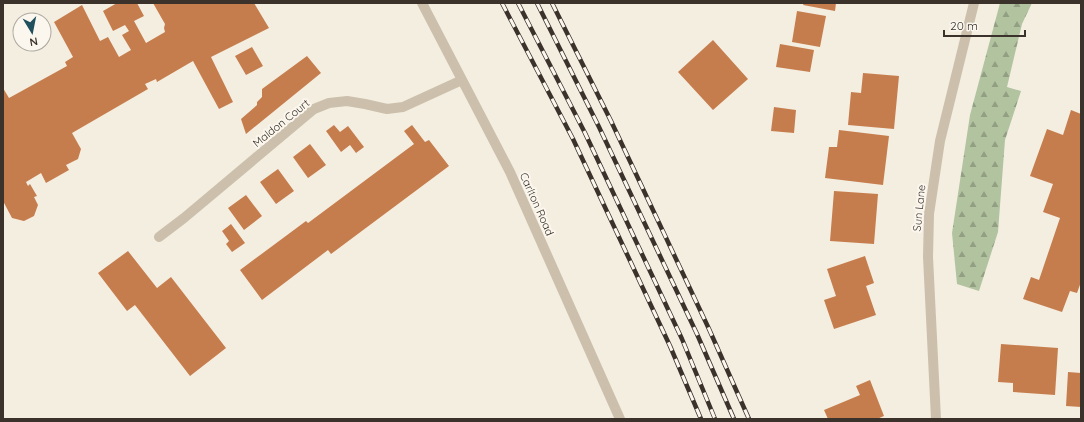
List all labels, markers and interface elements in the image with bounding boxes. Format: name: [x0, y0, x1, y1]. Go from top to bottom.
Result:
north arrow: [12, 12, 52, 52]
scale bar: [944, 12, 1025, 38]
text: 20 m: [950, 18, 978, 33]
text: N: [29, 34, 39, 49]
street label: Maldon Court: [250, 96, 312, 150]
street label: Carlton Road: [517, 170, 557, 238]
street label: Sun Lane: [910, 184, 928, 232]

